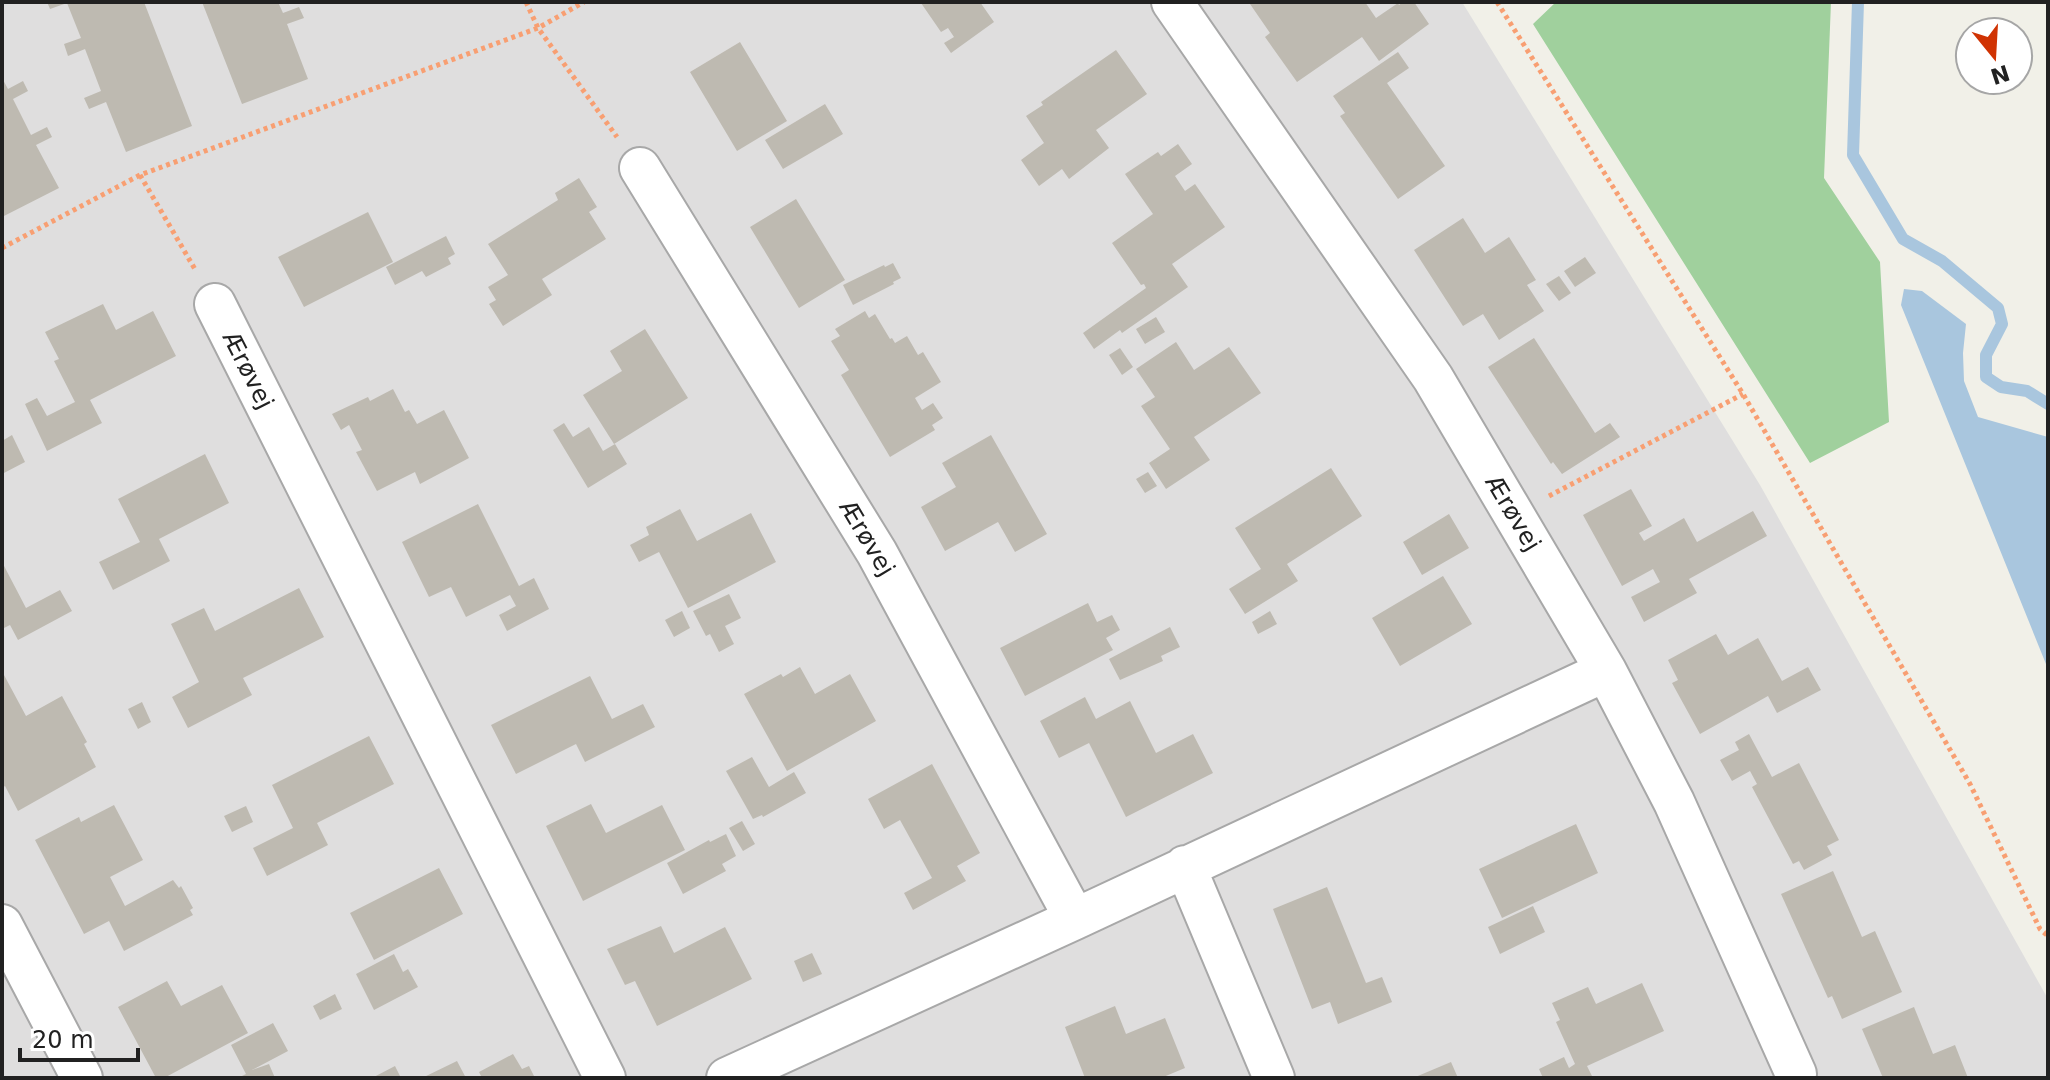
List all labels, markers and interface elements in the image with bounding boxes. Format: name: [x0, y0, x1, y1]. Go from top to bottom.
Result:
north arrow: [1954, 16, 2034, 96]
text: N: [1987, 60, 2013, 89]
street label: Ærøvej: [217, 326, 279, 414]
street label: Ærøvej: [1479, 470, 1547, 556]
street label: Ærøvej: [833, 495, 901, 581]
scale bar: [20, 1012, 138, 1062]
text: 20 m: [32, 1026, 94, 1054]

